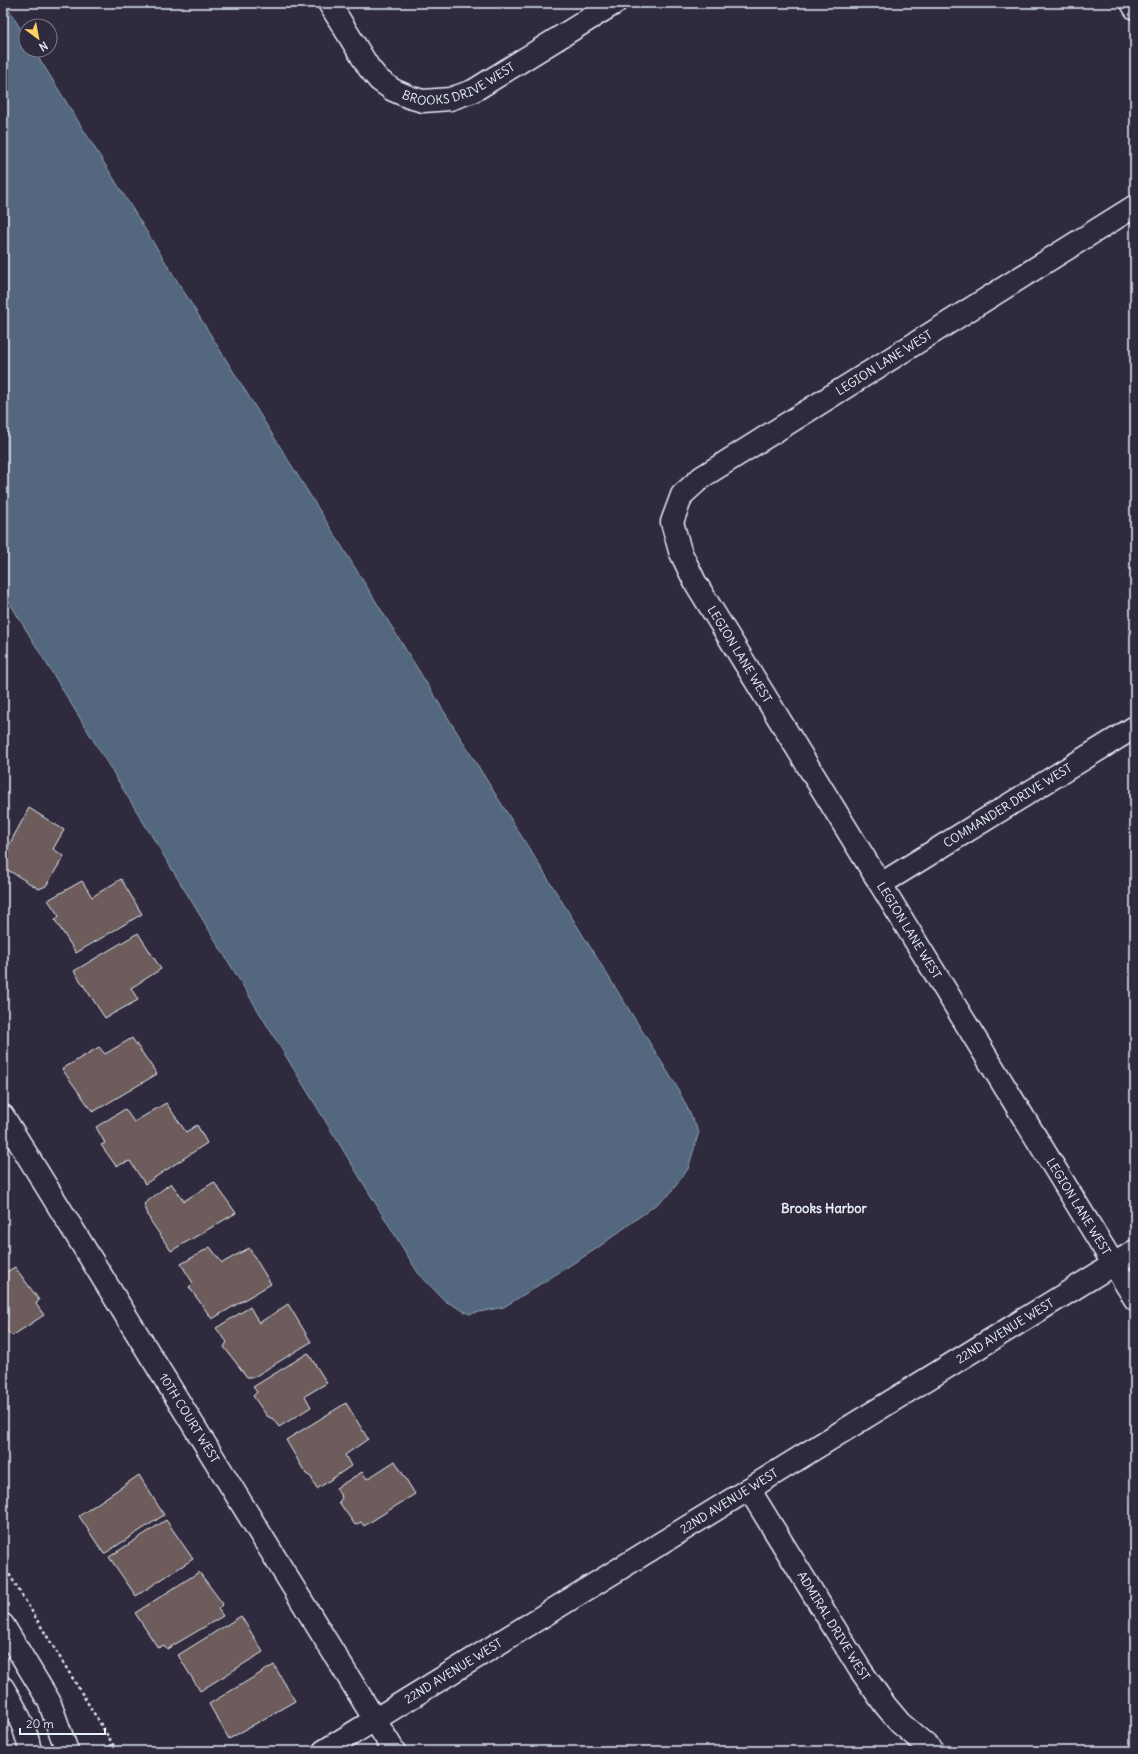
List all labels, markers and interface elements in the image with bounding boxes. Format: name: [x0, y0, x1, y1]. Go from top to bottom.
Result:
north arrow: [18, 18, 58, 58]
text: N: [36, 39, 50, 54]
street label: BROOKS DRIVE WEST: [400, 59, 517, 109]
street label: LEGION LANE WEST: [833, 327, 935, 398]
street label: LEGION LANE WEST: [704, 603, 775, 705]
street label: COMMANDER DRIVE WEST: [940, 760, 1074, 851]
street label: LEGION LANE WEST: [874, 879, 945, 981]
street label: LEGION LANE WEST: [1043, 1155, 1114, 1258]
district label: Brooks Harbor: [781, 1200, 868, 1217]
street label: 22ND AVENUE WEST: [953, 1295, 1056, 1367]
street label: 10TH COURT WEST: [156, 1370, 223, 1466]
street label: 22ND AVENUE WEST: [677, 1465, 781, 1537]
street label: ADMIRAL DRIVE WEST: [794, 1568, 873, 1683]
street label: 22ND AVENUE WEST: [401, 1635, 505, 1707]
scale bar: [20, 1710, 105, 1736]
text: 20 m: [26, 1716, 54, 1731]

